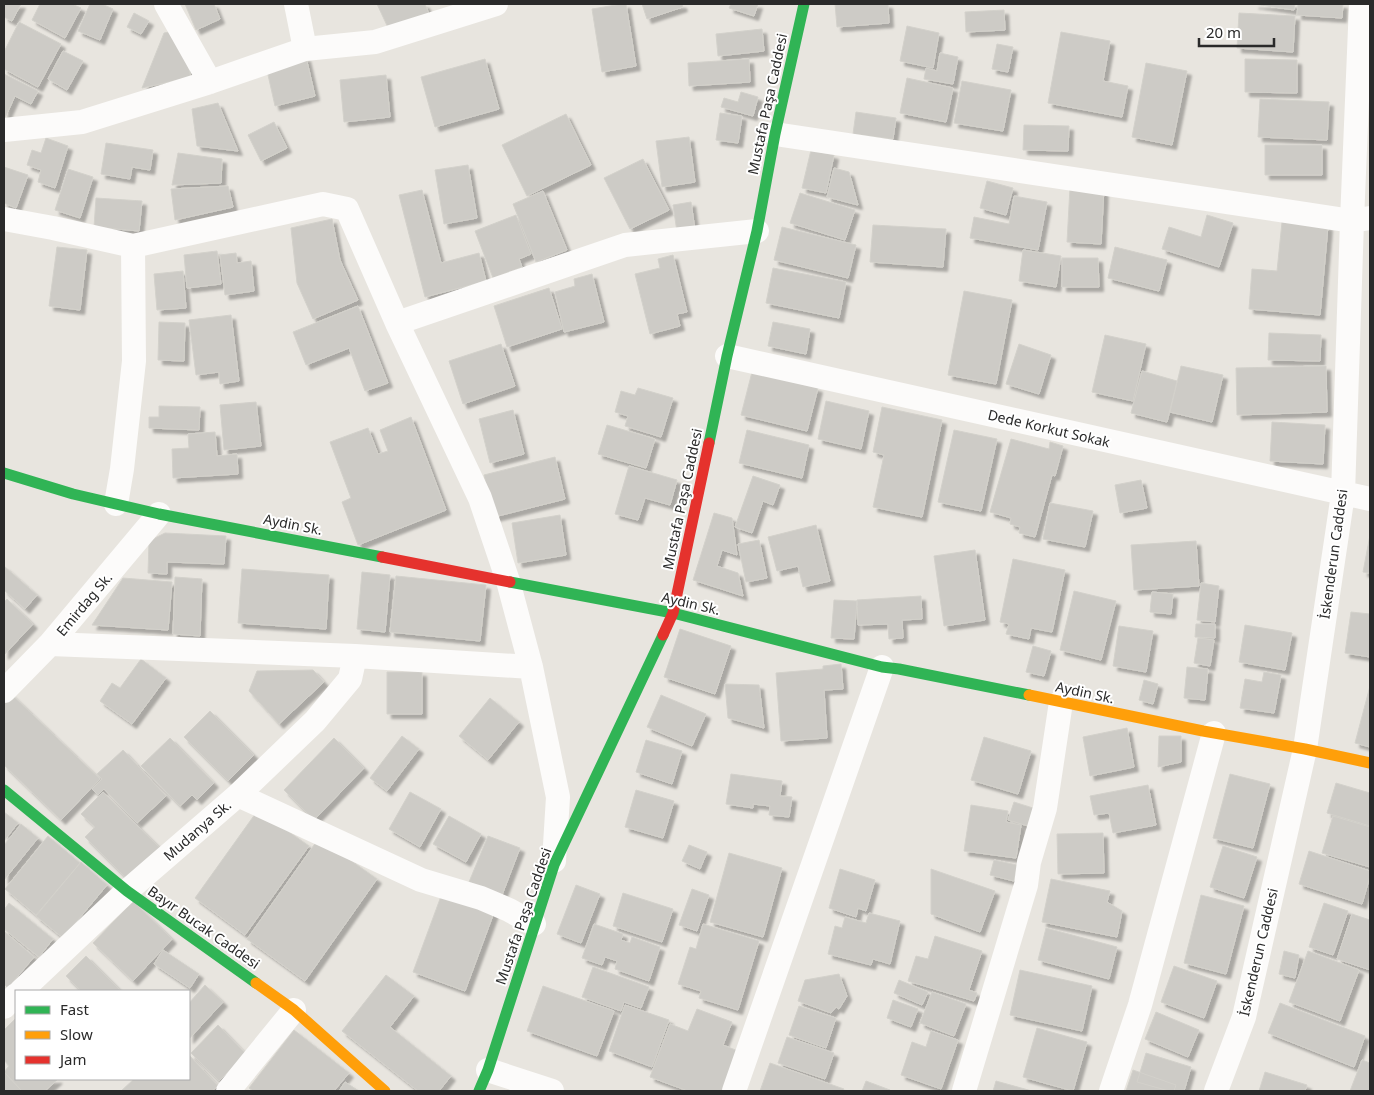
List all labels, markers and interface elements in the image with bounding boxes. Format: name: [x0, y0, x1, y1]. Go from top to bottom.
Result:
scale bar: [1199, 15, 1274, 47]
text: 20 m: [1206, 22, 1241, 42]
street label: Mustafa Paşa Caddesi: [743, 32, 791, 176]
street label: Dede Korkut Sokak: [986, 405, 1113, 451]
street label: Mustafa Paşa Caddesi: [658, 427, 706, 571]
street label: İskenderun Caddesi: [1314, 488, 1352, 620]
street label: Aydin Sk.: [262, 509, 324, 539]
street label: Emirdag Sk.: [52, 568, 116, 640]
street label: Aydin Sk.: [660, 587, 722, 619]
street label: Aydin Sk.: [1054, 677, 1116, 707]
street label: Mudanya Sk.: [159, 795, 235, 865]
street label: Mustafa Paşa Caddesi: [491, 845, 555, 987]
street label: Bayır Bucak Caddesi: [144, 881, 264, 973]
street label: İskenderun Caddesi: [1234, 886, 1282, 1018]
legend: [15, 990, 190, 1080]
text: Fast: [60, 999, 89, 1019]
text: Slow: [60, 1024, 93, 1044]
text: Jam: [58, 1049, 87, 1069]

